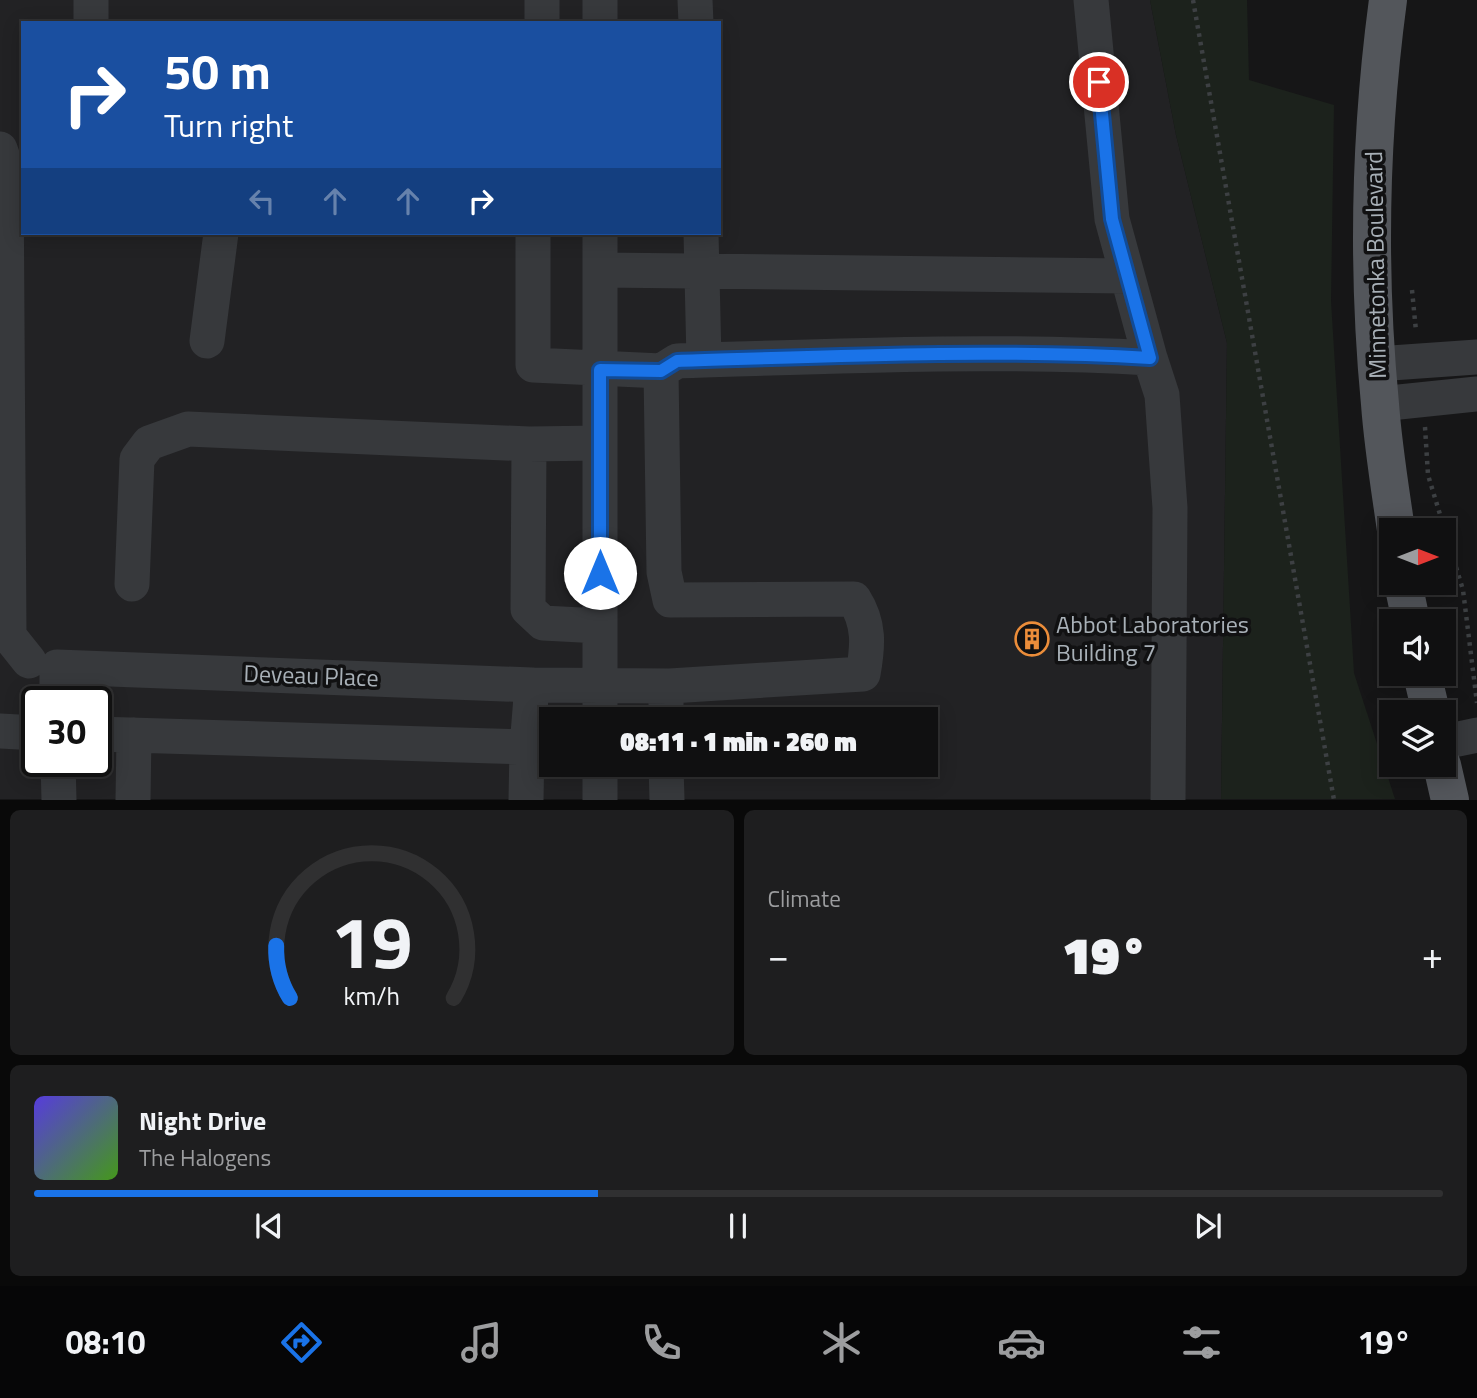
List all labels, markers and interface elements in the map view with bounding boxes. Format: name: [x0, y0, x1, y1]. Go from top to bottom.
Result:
text: 50 m: [164, 33, 271, 108]
icon: right: [49, 49, 140, 140]
pin: [1069, 52, 1129, 112]
icon: arrive: [1080, 63, 1118, 101]
text: Turn right: [164, 101, 293, 149]
street label: Minnetonka Boulevard: [1355, 151, 1395, 379]
icon: left: [243, 182, 281, 220]
icon: ahead: [316, 182, 354, 220]
icon: ahead: [389, 182, 427, 220]
icon: right: [462, 182, 500, 220]
north arrow: [1379, 518, 1456, 595]
map controls: [1379, 518, 1456, 777]
position arrow: [563, 536, 637, 610]
place label: Abbot Laboratories Building 7: [1056, 606, 1249, 670]
button: sound: [1379, 609, 1456, 686]
building icon: Abbot Laboratories Building 7: [1013, 620, 1051, 658]
street label: Deveau Place: [243, 655, 379, 695]
speed limit sign: 30: [21, 686, 112, 777]
button: layers: [1379, 700, 1456, 777]
text: 08:11 · 1 min · 260 m: [620, 722, 857, 761]
text: Climate: [768, 881, 841, 916]
text: 19: [331, 887, 413, 997]
text: 19°: [1062, 915, 1148, 994]
text: −: [768, 926, 789, 984]
text: +: [1422, 926, 1443, 984]
text: km/h: [343, 977, 400, 1015]
text: Night Drive: [139, 1101, 266, 1140]
text: The Halogens: [139, 1140, 271, 1175]
icon: previous: [250, 1207, 288, 1245]
icon: pause: [719, 1207, 757, 1245]
icon: next: [1189, 1207, 1227, 1245]
text: 08:10: [66, 1318, 145, 1366]
icon: directions: [277, 1318, 326, 1367]
icon: music: [457, 1318, 506, 1367]
icon: phone: [637, 1318, 686, 1367]
icon: climate: [817, 1318, 866, 1367]
icon: car: [997, 1318, 1046, 1367]
icon: filters: [1177, 1318, 1226, 1367]
text: 19°: [1358, 1318, 1411, 1366]

